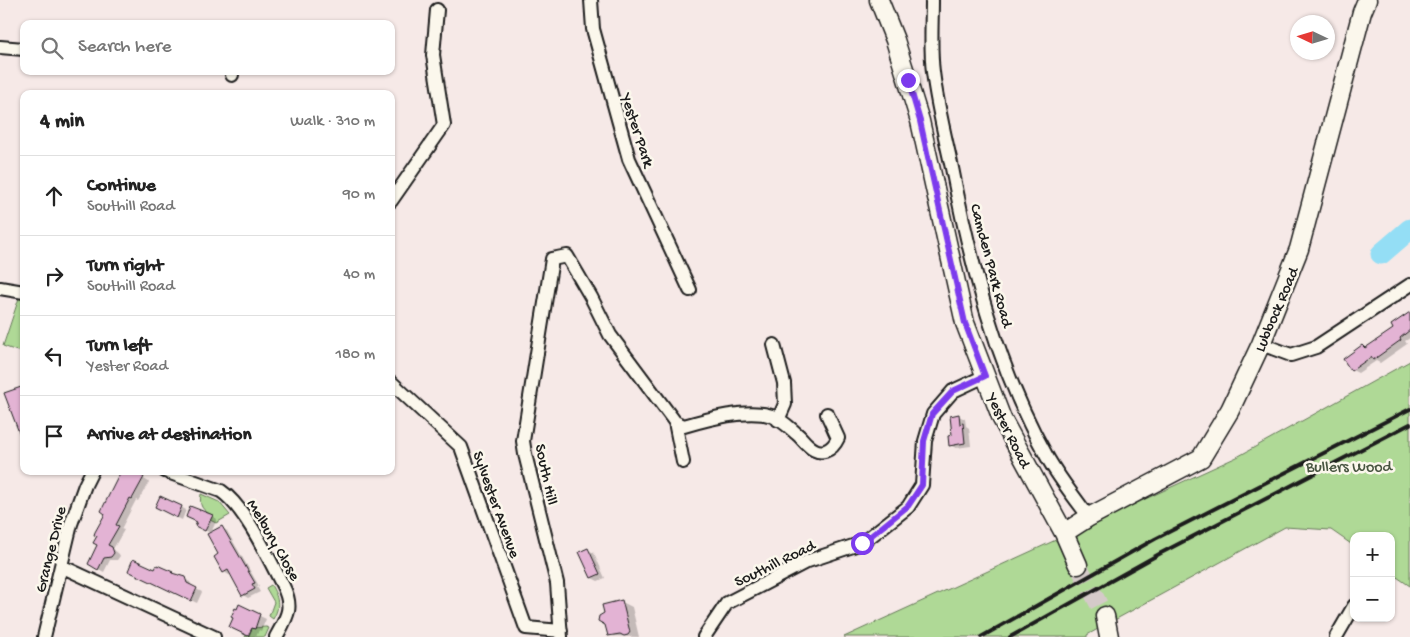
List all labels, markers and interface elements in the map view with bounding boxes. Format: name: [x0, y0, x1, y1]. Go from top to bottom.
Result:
north arrow: [1290, 15, 1335, 60]
search box: [20, 20, 395, 75]
icon: search: [38, 34, 66, 62]
text: Search here: [78, 36, 172, 59]
route end: [897, 69, 920, 92]
street label: Yester Park: [614, 90, 657, 172]
text: 4 min: [40, 110, 84, 135]
text: Walk · 310 m: [290, 113, 375, 132]
text: Continue: [87, 175, 156, 198]
icon: ahead: [40, 182, 68, 210]
text: 90 m: [343, 186, 375, 205]
text: Southill Road: [87, 198, 175, 217]
street label: Camden Park Road: [964, 202, 1016, 331]
text: Turn right: [87, 255, 163, 278]
icon: right: [40, 262, 68, 290]
street label: Lubbock Road: [1252, 264, 1305, 355]
text: 40 m: [343, 266, 375, 285]
text: Southill Road: [87, 278, 175, 297]
text: Turn left: [87, 335, 151, 358]
icon: left: [40, 342, 68, 370]
text: 180 m: [336, 346, 375, 365]
text: Yester Road: [87, 358, 168, 377]
street label: Yester Road: [980, 389, 1034, 473]
icon: arrive: [40, 422, 68, 450]
text: Arrive at destination: [87, 424, 251, 447]
street label: South Hill: [529, 443, 560, 507]
street label: Sylvester Avenue: [467, 449, 523, 562]
park label: Bullers Wood: [1305, 459, 1394, 478]
street label: Melbury Close: [241, 497, 303, 585]
street label: Grange Drive: [33, 504, 72, 595]
route start: [851, 532, 874, 555]
map controls: [1350, 532, 1395, 622]
button: +: [1350, 532, 1395, 577]
street label: Southill Road: [732, 537, 821, 593]
button: −: [1350, 577, 1395, 622]

